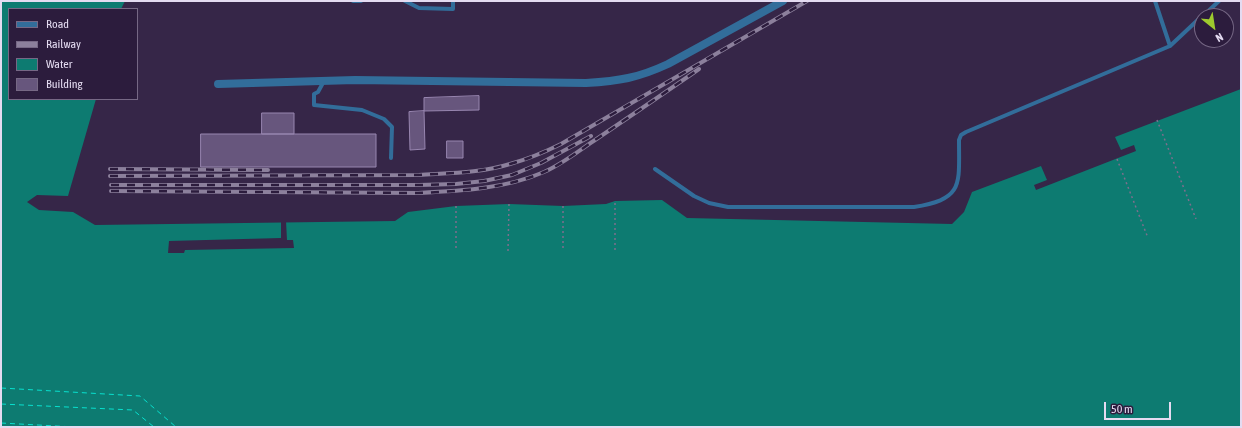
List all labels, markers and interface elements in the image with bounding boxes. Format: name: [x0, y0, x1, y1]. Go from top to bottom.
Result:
legend: [8, 8, 138, 100]
north arrow: [1194, 8, 1234, 48]
text: Road: [46, 17, 69, 31]
text: N: [1214, 31, 1225, 44]
text: Railway: [46, 37, 81, 51]
text: Water: [46, 57, 72, 71]
text: Building: [46, 77, 83, 91]
scale bar: [1106, 394, 1173, 420]
text: 50 m: [1111, 402, 1133, 416]

